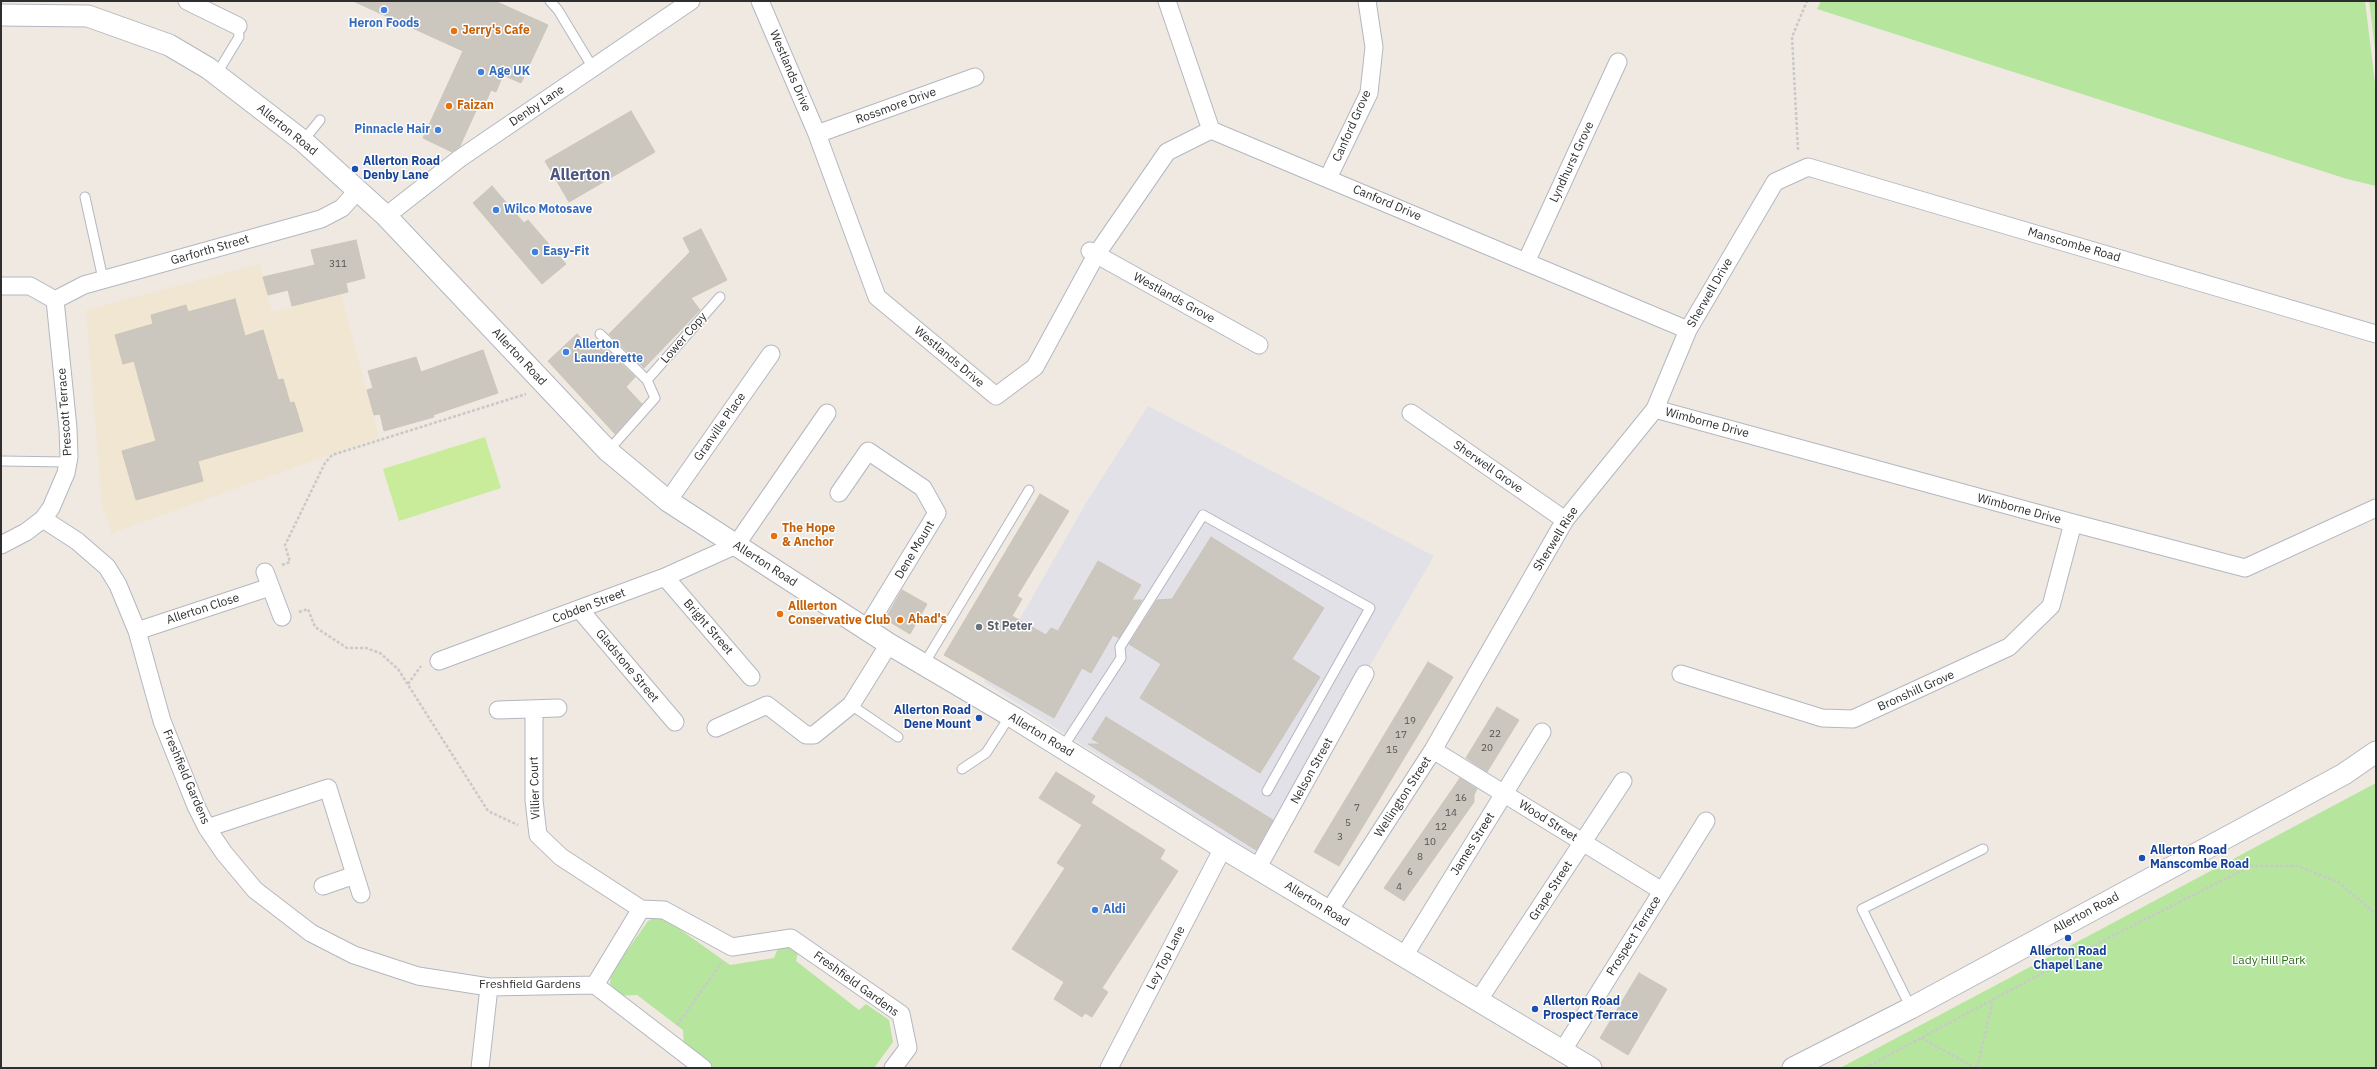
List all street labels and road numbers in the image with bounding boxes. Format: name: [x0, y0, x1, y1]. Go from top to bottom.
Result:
street label: Westlands Drive: [766, 28, 814, 114]
street label: Denby Lane: [507, 82, 567, 130]
street label: Rossmore Drive: [854, 85, 938, 127]
street label: Canford Grove: [1330, 88, 1374, 164]
street label: Allerton Road: [254, 101, 320, 159]
street label: Lyndhurst Grove: [1547, 119, 1597, 205]
street label: Canford Drive: [1350, 182, 1424, 224]
street label: Manscombe Road: [2026, 225, 2122, 265]
street label: Garforth Street: [169, 232, 251, 268]
street label: Sherwell Drive: [1684, 256, 1736, 330]
street label: Westlands Grove: [1131, 270, 1217, 326]
street label: Lower Copy: [658, 310, 710, 366]
street label: Westlands Drive: [911, 324, 987, 390]
street label: Allerton Road: [489, 325, 549, 389]
street label: Prescott Terrace: [55, 368, 75, 456]
street label: Granville Place: [691, 390, 749, 464]
street label: Wimborne Drive: [1663, 405, 1751, 441]
street label: Sherwell Grove: [1450, 438, 1526, 496]
street label: Wimborne Drive: [1975, 491, 2063, 527]
street label: Sherwell Rise: [1531, 504, 1581, 574]
street label: Dene Mount: [892, 518, 938, 582]
street label: Allerton Road: [730, 538, 800, 590]
street label: Cobden Street: [550, 585, 628, 627]
street label: Allerton Close: [165, 590, 241, 628]
street label: Bright Street: [680, 596, 736, 658]
street label: Gladstone Street: [592, 627, 662, 705]
street label: Bronshill Grove: [1875, 668, 1957, 714]
street label: Allerton Road: [1006, 710, 1076, 760]
street label: Freshfield Gardens: [159, 727, 213, 827]
street label: Nelson Street: [1288, 735, 1336, 807]
street label: Wellington Street: [1372, 754, 1434, 840]
street label: Villier Court: [527, 756, 543, 820]
street label: Wood Street: [1516, 797, 1580, 845]
street label: James Street: [1448, 810, 1498, 878]
street label: Grape Street: [1526, 858, 1576, 924]
street label: Allerton Road: [1282, 878, 1352, 930]
street label: Allerton Road: [2050, 889, 2122, 937]
street label: Prospect Terrace: [1604, 894, 1664, 978]
street label: Ley Top Lane: [1144, 924, 1188, 992]
street label: Freshfield Gardens: [811, 948, 901, 1020]
street label: Freshfield Gardens: [479, 978, 581, 992]

